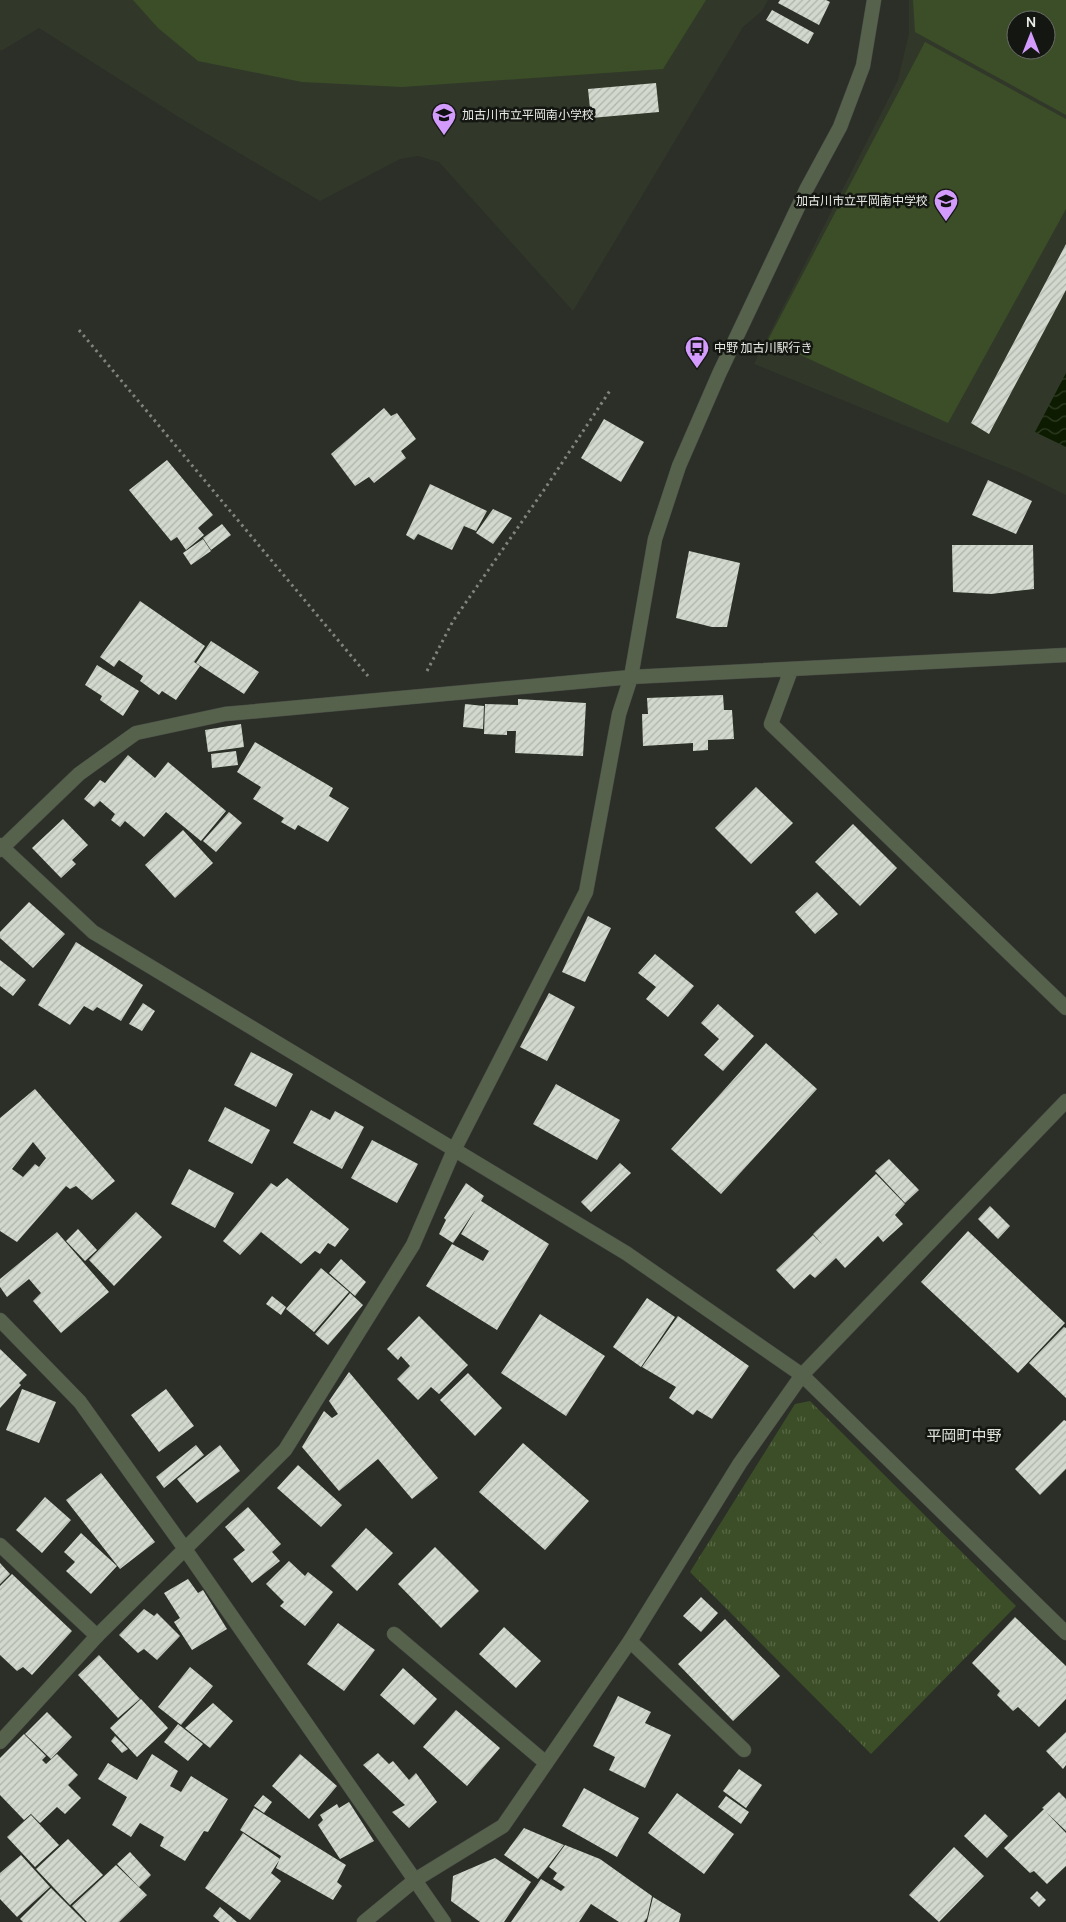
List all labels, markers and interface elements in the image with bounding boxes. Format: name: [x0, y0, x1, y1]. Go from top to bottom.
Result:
north arrow: [1006, 10, 1056, 60]
text: N: [1026, 12, 1036, 31]
school or university icon: 加古川市立平岡南小学校: [431, 102, 457, 136]
place label: 加古川市立平岡南小学校: [462, 106, 594, 123]
school or university icon: 加古川市立平岡南中学校: [933, 188, 959, 222]
place label: 加古川市立平岡南中学校: [796, 192, 928, 209]
bus stop icon: 中野 加古川駅行き: [684, 335, 710, 369]
place label: 中野 加古川駅行き: [714, 339, 812, 356]
district label: 平岡町中野: [926, 1425, 1002, 1446]

